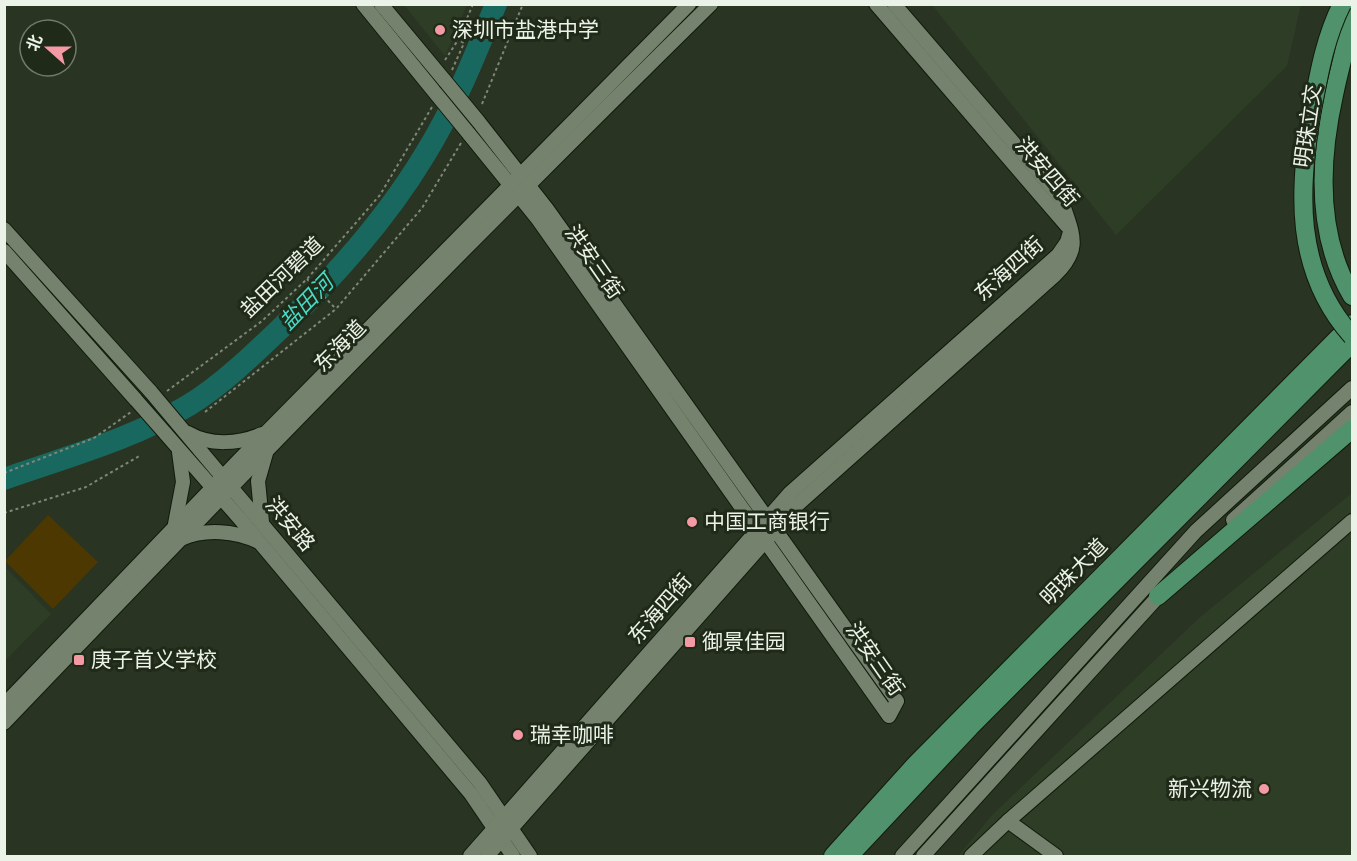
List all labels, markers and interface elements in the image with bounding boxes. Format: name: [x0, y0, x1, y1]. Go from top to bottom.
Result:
place label: 深圳市盐港中学: [452, 15, 599, 43]
north arrow: [18, 18, 78, 78]
marker: 深圳市盐港中学: [433, 23, 447, 37]
text: 北: [21, 31, 47, 54]
street label: 明珠立交: [1287, 82, 1327, 169]
street label: 洪安四街: [1010, 130, 1086, 212]
street label: 洪安三街: [559, 219, 630, 304]
street label: 东海四街: [968, 230, 1049, 307]
street label: 盐田河碧道: [235, 231, 329, 323]
water label: 盐田河: [274, 269, 338, 335]
street label: 东海道: [307, 313, 371, 377]
street label: 洪安路: [260, 490, 322, 556]
place label: 中国工商银行: [704, 507, 830, 535]
marker: 中国工商银行: [685, 515, 699, 529]
street label: 明珠大道: [1034, 532, 1113, 611]
street label: 东海四街: [621, 567, 697, 649]
street label: 洪安三街: [840, 616, 911, 701]
place label: 御景佳园: [702, 627, 786, 655]
marker: 御景佳园: [683, 635, 697, 649]
place label: 庚子首义学校: [91, 645, 217, 673]
marker: 庚子首义学校: [72, 653, 86, 667]
place label: 瑞幸咖啡: [530, 720, 614, 748]
marker: 瑞幸咖啡: [511, 728, 525, 742]
place label: 新兴物流: [1168, 774, 1252, 802]
marker: 新兴物流: [1257, 782, 1271, 796]

